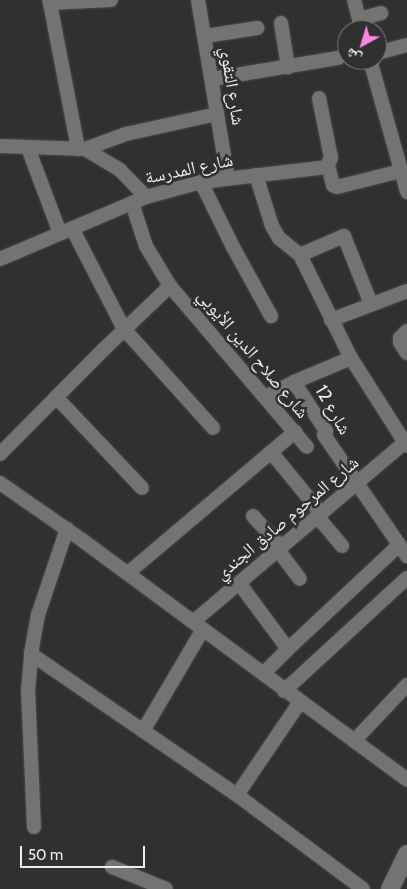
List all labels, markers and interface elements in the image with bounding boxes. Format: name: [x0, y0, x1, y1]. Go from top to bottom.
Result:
north arrow: [337, 20, 387, 70]
text: ش: [342, 44, 365, 68]
street label: شارع التقوي: [215, 45, 249, 127]
street label: شارع المدرسة: [143, 149, 235, 189]
street label: شارع صلاح الدين الأيوبي: [193, 285, 313, 423]
street label: شارع 12: [310, 381, 356, 439]
street label: شارع المرحوم صادق الجندي: [211, 452, 363, 584]
scale bar: [22, 836, 148, 868]
text: 50 m: [28, 846, 63, 864]

